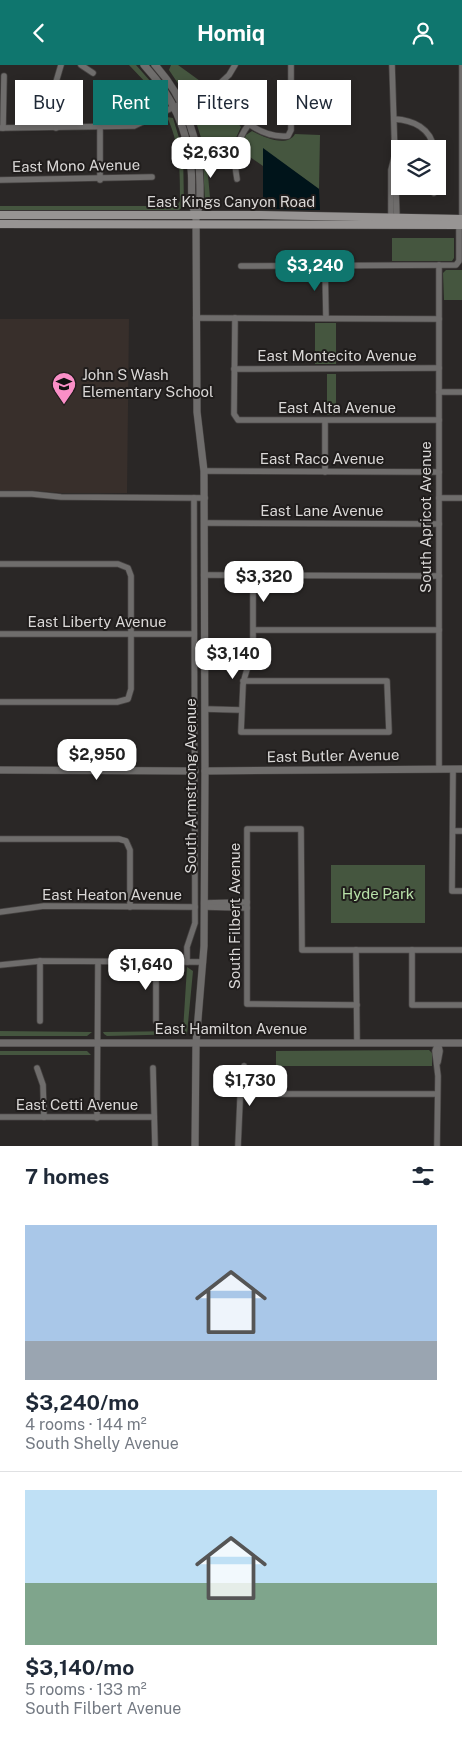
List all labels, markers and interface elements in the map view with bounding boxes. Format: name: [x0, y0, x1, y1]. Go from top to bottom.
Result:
icon: back: [25, 19, 53, 47]
icon: person: [409, 19, 437, 47]
text: Homiq: [197, 20, 265, 46]
chip: Buy: [15, 80, 83, 125]
chip: Rent: [93, 80, 168, 125]
chip: Filters: [178, 80, 267, 125]
chip: New: [277, 80, 351, 125]
pin: $2,630: [170, 137, 252, 179]
map controls: [391, 140, 446, 195]
button: layers: [391, 140, 446, 195]
text: $2,630: [183, 143, 239, 162]
street label: East Mono Avenue: [12, 156, 140, 175]
street label: East Kings Canyon Road: [147, 193, 315, 210]
pin: $3,240: [274, 249, 356, 292]
text: $3,240: [286, 256, 344, 275]
street label: East Montecito Avenue: [257, 347, 417, 364]
place label: John S Wash Elementary School: [82, 366, 214, 400]
school or university icon: John S Wash Elementary School: [51, 371, 77, 405]
street label: East Alta Avenue: [278, 399, 396, 416]
street label: South Apricot Avenue: [417, 441, 434, 593]
street label: East Raco Avenue: [260, 450, 384, 467]
street label: East Lane Avenue: [260, 502, 384, 519]
pin: $3,320: [223, 561, 305, 603]
text: $3,320: [235, 567, 293, 586]
street label: East Liberty Avenue: [28, 613, 166, 630]
pin: $3,140: [192, 637, 274, 680]
text: $3,140: [206, 644, 260, 663]
street label: South Armstrong Avenue: [182, 698, 199, 874]
pin: $2,950: [56, 739, 138, 781]
text: $2,950: [68, 745, 126, 764]
street label: East Butler Avenue: [267, 746, 399, 765]
street label: South Filbert Avenue: [226, 843, 243, 989]
park label: Hyde Park: [342, 885, 414, 902]
street label: East Heaton Avenue: [42, 886, 182, 903]
pin: $1,640: [105, 949, 187, 991]
text: $1,640: [119, 955, 173, 974]
street label: East Hamilton Avenue: [155, 1020, 307, 1037]
pin: $1,730: [209, 1065, 291, 1107]
text: $1,730: [224, 1071, 276, 1090]
street label: East Cetti Avenue: [16, 1096, 138, 1113]
icon: filters: [409, 1162, 437, 1190]
text: 7 homes: [25, 1164, 109, 1189]
icon: home: [186, 1257, 276, 1347]
text: $3,240/mo: [25, 1390, 139, 1415]
text: 4 rooms · 144 m²: [25, 1415, 147, 1434]
text: South Shelly Avenue: [25, 1434, 179, 1453]
icon: home: [186, 1523, 276, 1613]
text: $3,140/mo: [25, 1655, 134, 1680]
text: 5 rooms · 133 m²: [25, 1680, 147, 1699]
text: South Filbert Avenue: [25, 1699, 181, 1718]

